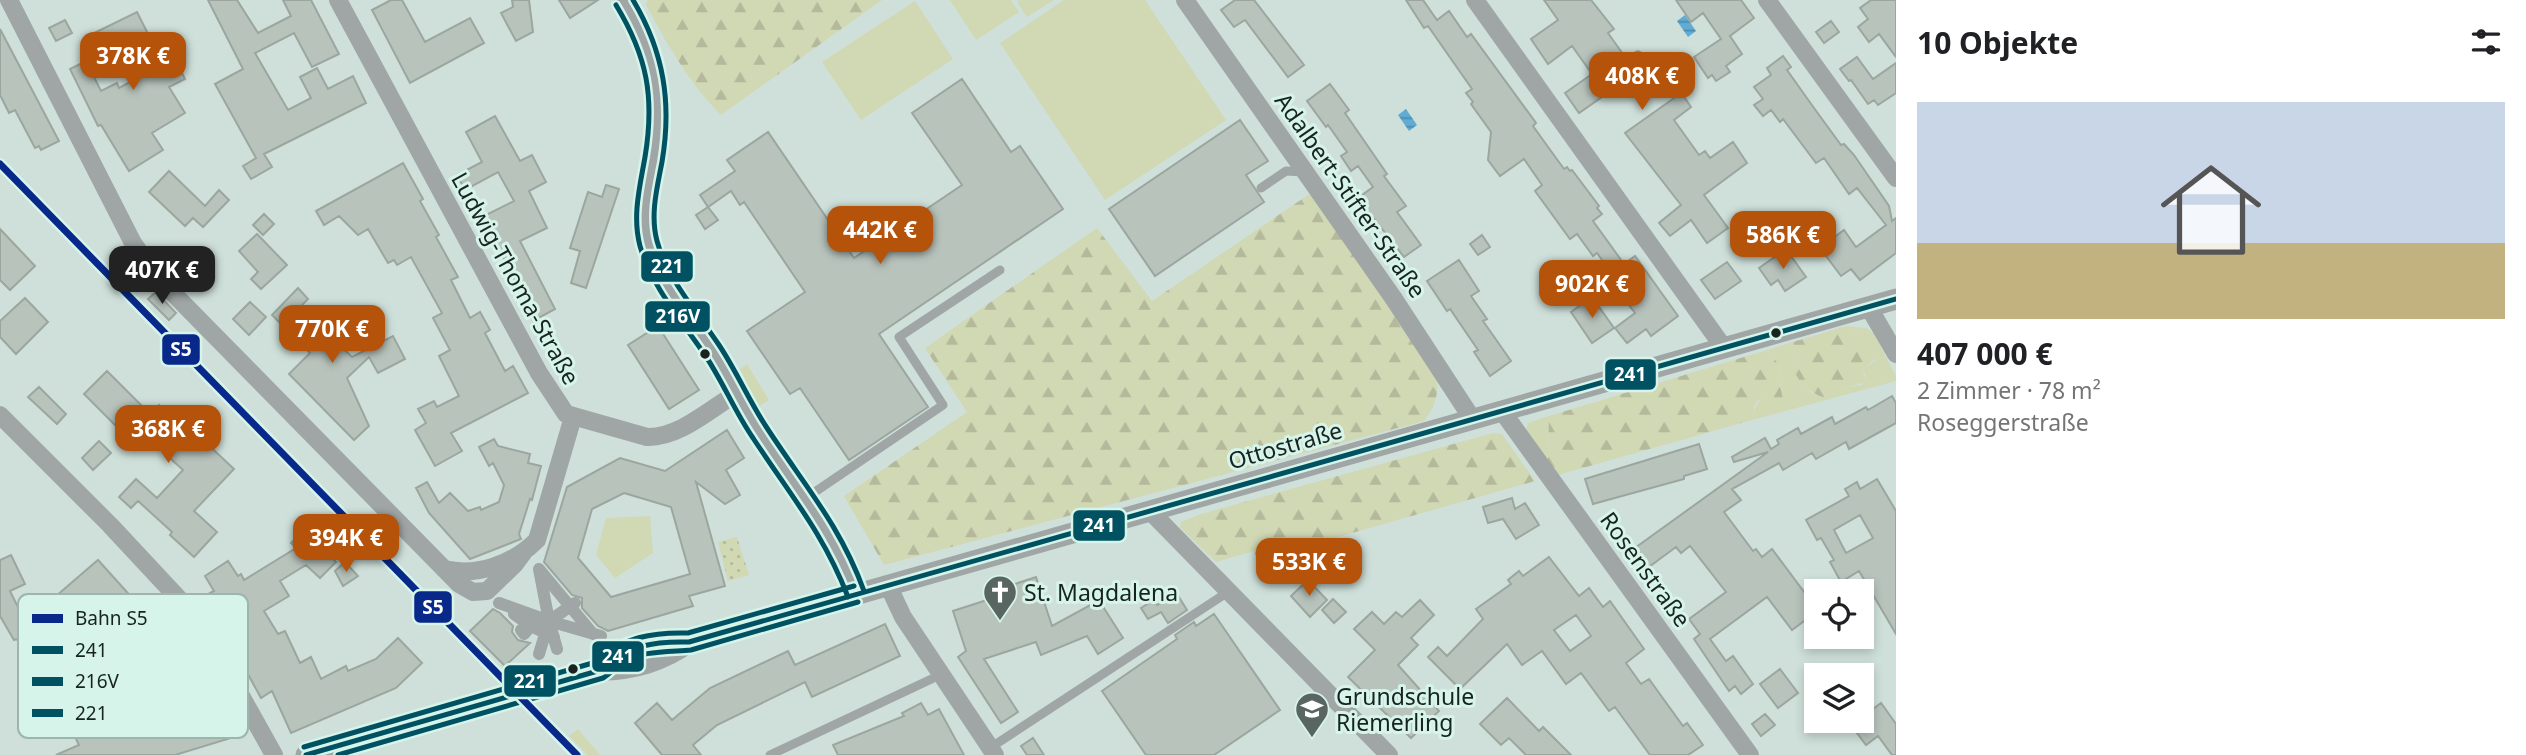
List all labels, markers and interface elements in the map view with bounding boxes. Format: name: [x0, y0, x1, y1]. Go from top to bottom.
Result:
text: 10 Objekte: [1917, 22, 2078, 63]
icon: filters: [2467, 23, 2505, 61]
pin: 378K €: [76, 32, 190, 92]
text: 378K €: [96, 39, 170, 71]
pin: 408K €: [1585, 52, 1699, 112]
text: 408K €: [1605, 59, 1679, 91]
street label: Adalbert-Stifter-Straße: [1268, 86, 1434, 304]
icon: home: [2148, 147, 2274, 273]
street label: Ludwig-Thoma-Straße: [444, 166, 588, 390]
pin: 442K €: [823, 206, 937, 266]
pin: 586K €: [1726, 212, 1840, 271]
text: 442K €: [843, 213, 917, 245]
text: 586K €: [1746, 218, 1820, 250]
pin: 407K €: [105, 246, 219, 306]
line badge: 221: [640, 250, 694, 283]
text: 407K €: [125, 253, 199, 285]
text: 221: [651, 253, 683, 279]
pin: 902K €: [1535, 260, 1649, 320]
text: 902K €: [1555, 267, 1629, 299]
line badge: 216V: [644, 300, 711, 333]
text: 216V: [656, 303, 701, 329]
pin: 770K €: [275, 306, 389, 365]
text: 770K €: [295, 312, 369, 344]
unlabelled marker: [1769, 326, 1783, 340]
line badge: S5: [161, 333, 201, 366]
text: 407 000 €: [1917, 333, 2053, 374]
text: S5: [170, 336, 192, 362]
unlabelled marker: [698, 347, 712, 361]
line badge: 241: [1604, 358, 1657, 391]
text: 241: [1614, 361, 1646, 387]
text: 2 Zimmer · 78 m²: [1917, 374, 2101, 406]
pin: 368K €: [111, 406, 225, 465]
text: Roseggerstraße: [1917, 406, 2089, 438]
text: 368K €: [131, 412, 205, 444]
street label: Ottostraße: [1224, 413, 1346, 477]
street label: Rosenstraße: [1593, 505, 1699, 633]
line badge: 241: [1072, 509, 1126, 542]
text: 241: [1083, 512, 1115, 538]
pin: 394K €: [289, 514, 403, 574]
text: 394K €: [309, 521, 383, 553]
pin: 533K €: [1252, 538, 1366, 598]
text: 533K €: [1272, 545, 1346, 577]
church icon: St. Magdalena: [981, 573, 1019, 622]
place label: St. Magdalena: [1024, 576, 1178, 608]
map controls: [1804, 579, 1874, 733]
button: locate: [1804, 579, 1874, 649]
line badge: S5: [413, 590, 453, 624]
legend: [18, 594, 248, 738]
text: S5: [422, 594, 444, 620]
text: Bahn S5: [75, 605, 148, 631]
text: 241: [75, 637, 108, 663]
line badge: 241: [591, 640, 645, 673]
text: 241: [602, 643, 634, 669]
unlabelled marker: [566, 662, 580, 676]
button: layers: [1804, 663, 1874, 733]
line badge: 221: [503, 664, 557, 698]
text: 216V: [75, 668, 120, 694]
text: 221: [514, 668, 546, 694]
place label: Grundschule Riemerling: [1336, 680, 1474, 738]
school or university icon: Grundschule Riemerling: [1293, 690, 1331, 739]
text: 221: [75, 700, 108, 726]

